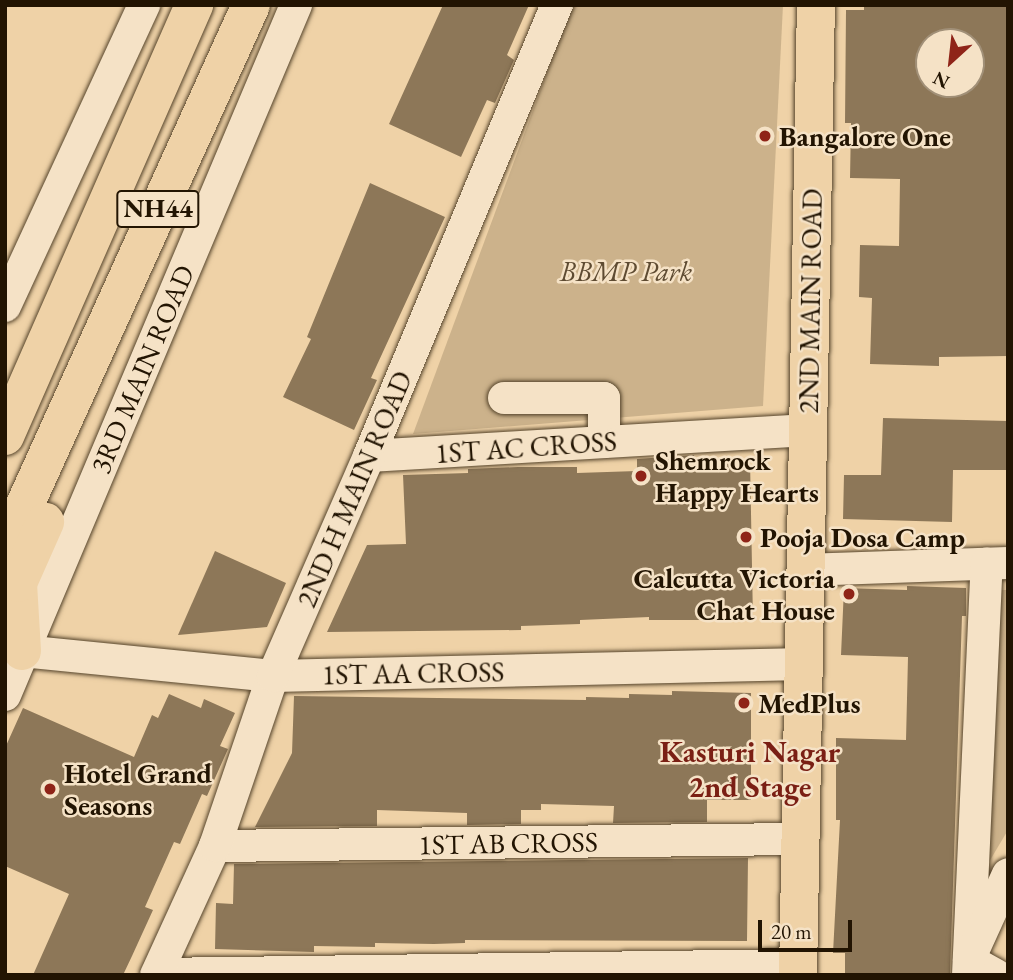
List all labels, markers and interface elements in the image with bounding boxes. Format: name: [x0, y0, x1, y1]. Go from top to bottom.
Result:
north arrow: [915, 28, 985, 98]
text: N: [929, 66, 954, 95]
place label: Bangalore One: [779, 119, 951, 153]
marker: Bangalore One: [757, 128, 773, 144]
road number: NH44: [116, 186, 200, 232]
street label: 2ND MAIN ROAD: [791, 188, 829, 414]
park label: BBMP Park: [560, 254, 692, 288]
street label: 3RD MAIN ROAD: [83, 260, 201, 478]
street label: 2ND H MAIN ROAD: [289, 366, 419, 612]
street label: 1ST AC CROSS: [434, 424, 618, 470]
place label: Shemrock Happy Hearts: [655, 443, 819, 509]
marker: Shemrock Happy Hearts: [633, 468, 649, 484]
place label: Pooja Dosa Camp: [760, 520, 965, 554]
marker: Pooja Dosa Camp: [738, 529, 754, 545]
place label: Calcutta Victoria Chat House: [633, 561, 835, 627]
marker: Calcutta Victoria Chat House: [841, 586, 857, 602]
street label: 1ST AA CROSS: [322, 655, 504, 691]
place label: MedPlus: [758, 686, 860, 720]
marker: MedPlus: [736, 695, 752, 711]
district label: Kasturi Nagar 2nd Stage: [660, 734, 840, 804]
place label: Hotel Grand Seasons: [64, 756, 212, 822]
marker: Hotel Grand Seasons: [42, 781, 58, 797]
street label: 1ST AB CROSS: [418, 825, 598, 861]
scale bar: [761, 906, 856, 950]
text: 20 m: [771, 918, 812, 945]

